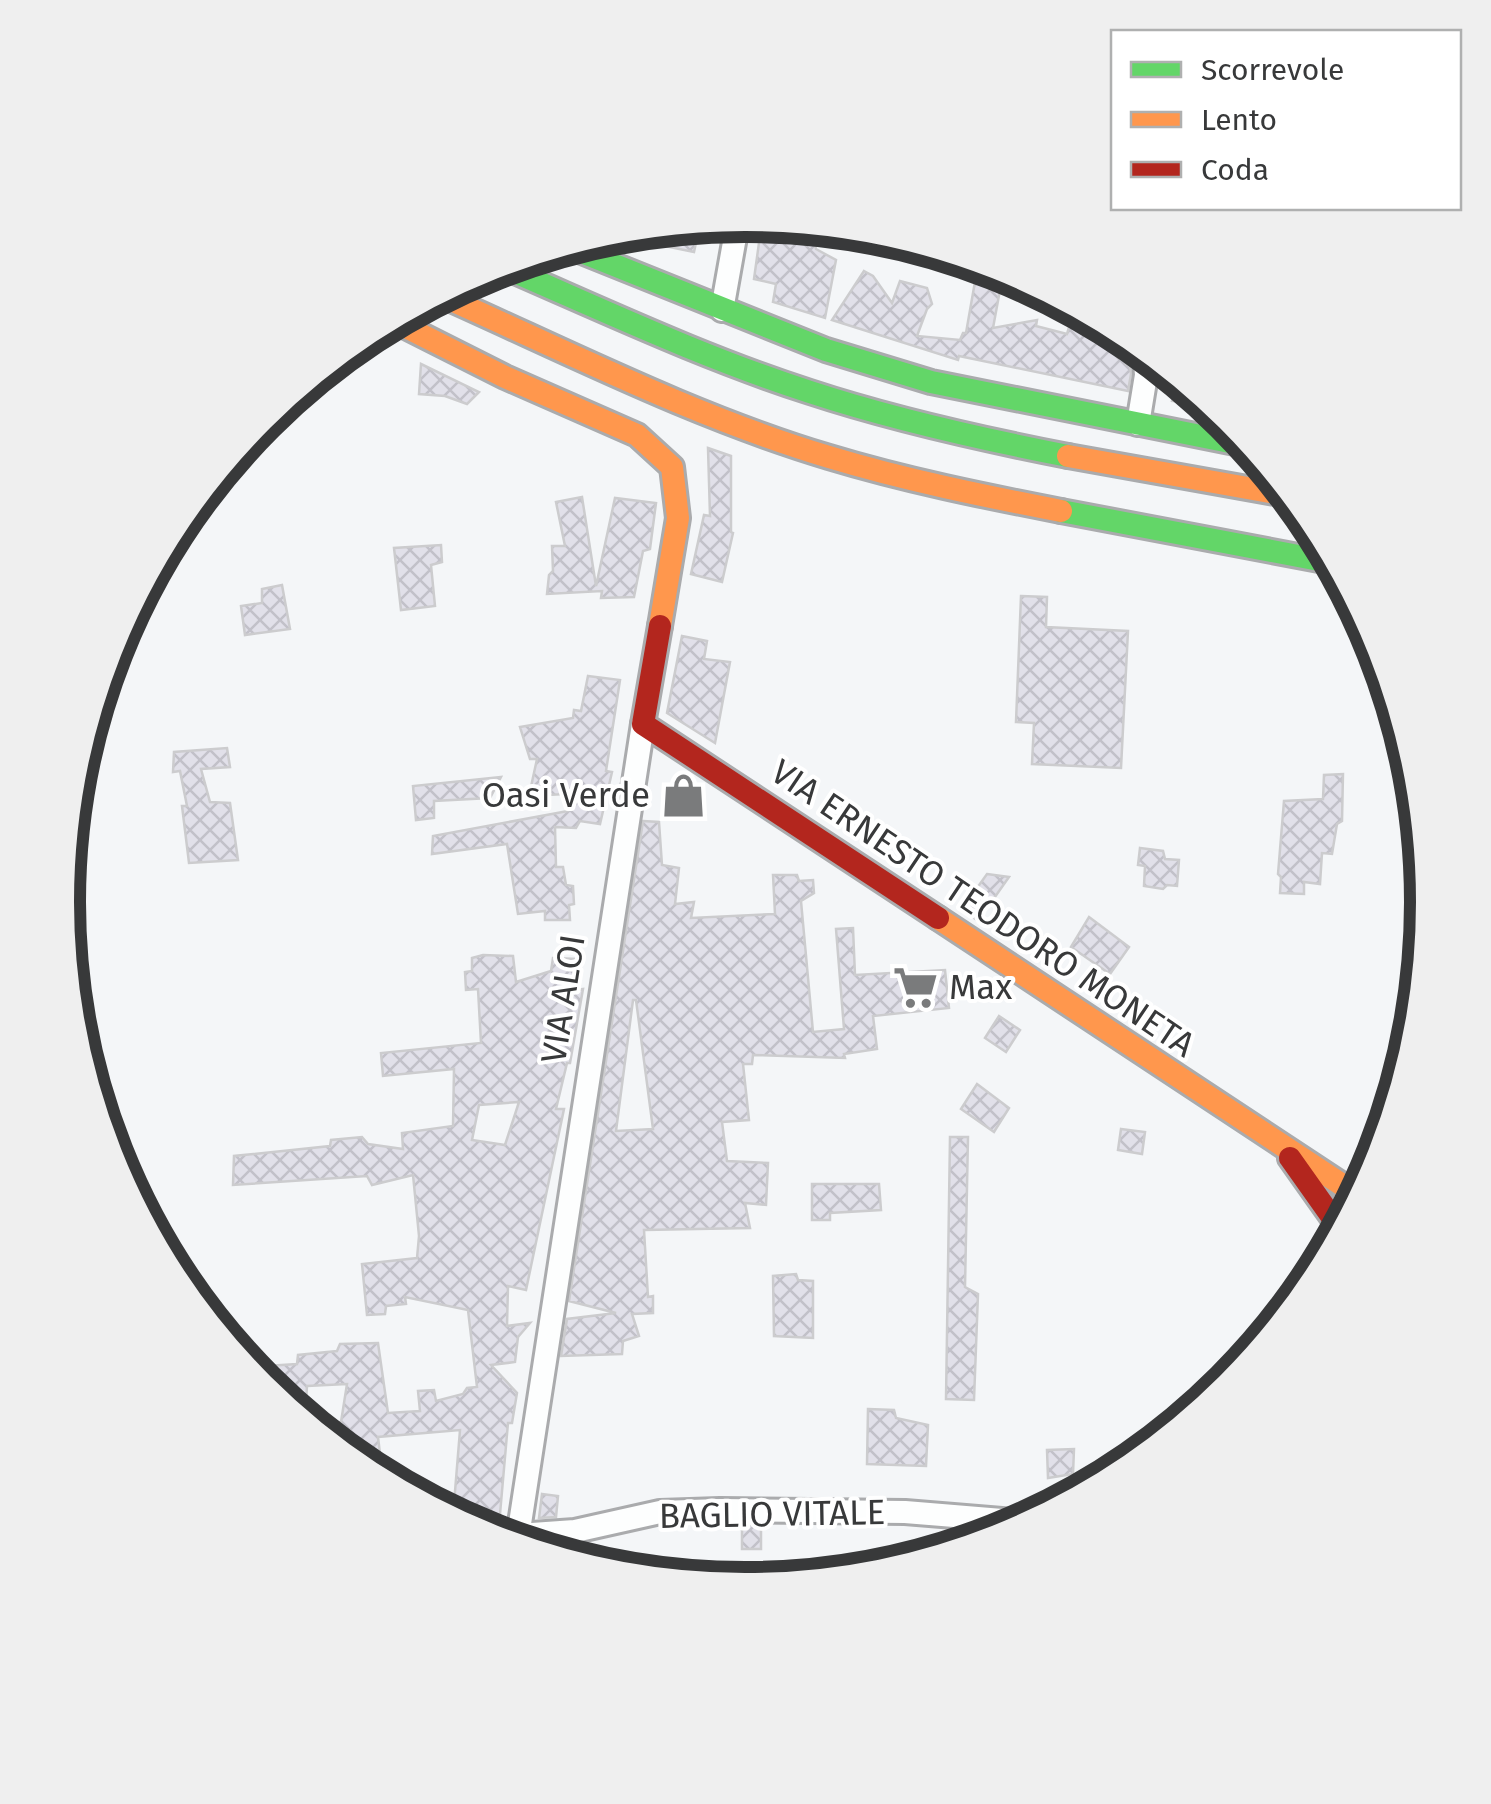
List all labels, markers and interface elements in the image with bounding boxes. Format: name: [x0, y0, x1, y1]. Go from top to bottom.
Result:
legend: [1111, 30, 1461, 210]
text: Scorrevole: [1201, 52, 1344, 88]
text: Lento: [1201, 102, 1277, 138]
text: Coda: [1201, 152, 1269, 188]
street label: VIA ERNESTO TEODORO MONETA: [763, 750, 1203, 1066]
shop icon: Oasi Verde: [659, 771, 707, 819]
place label: Oasi Verde: [482, 774, 650, 816]
street label: VIA ALOI: [532, 932, 594, 1066]
supermarket icon: Max: [892, 963, 940, 1011]
place label: Max: [949, 966, 1012, 1008]
street label: BAGLIO VITALE: [658, 1491, 886, 1537]

